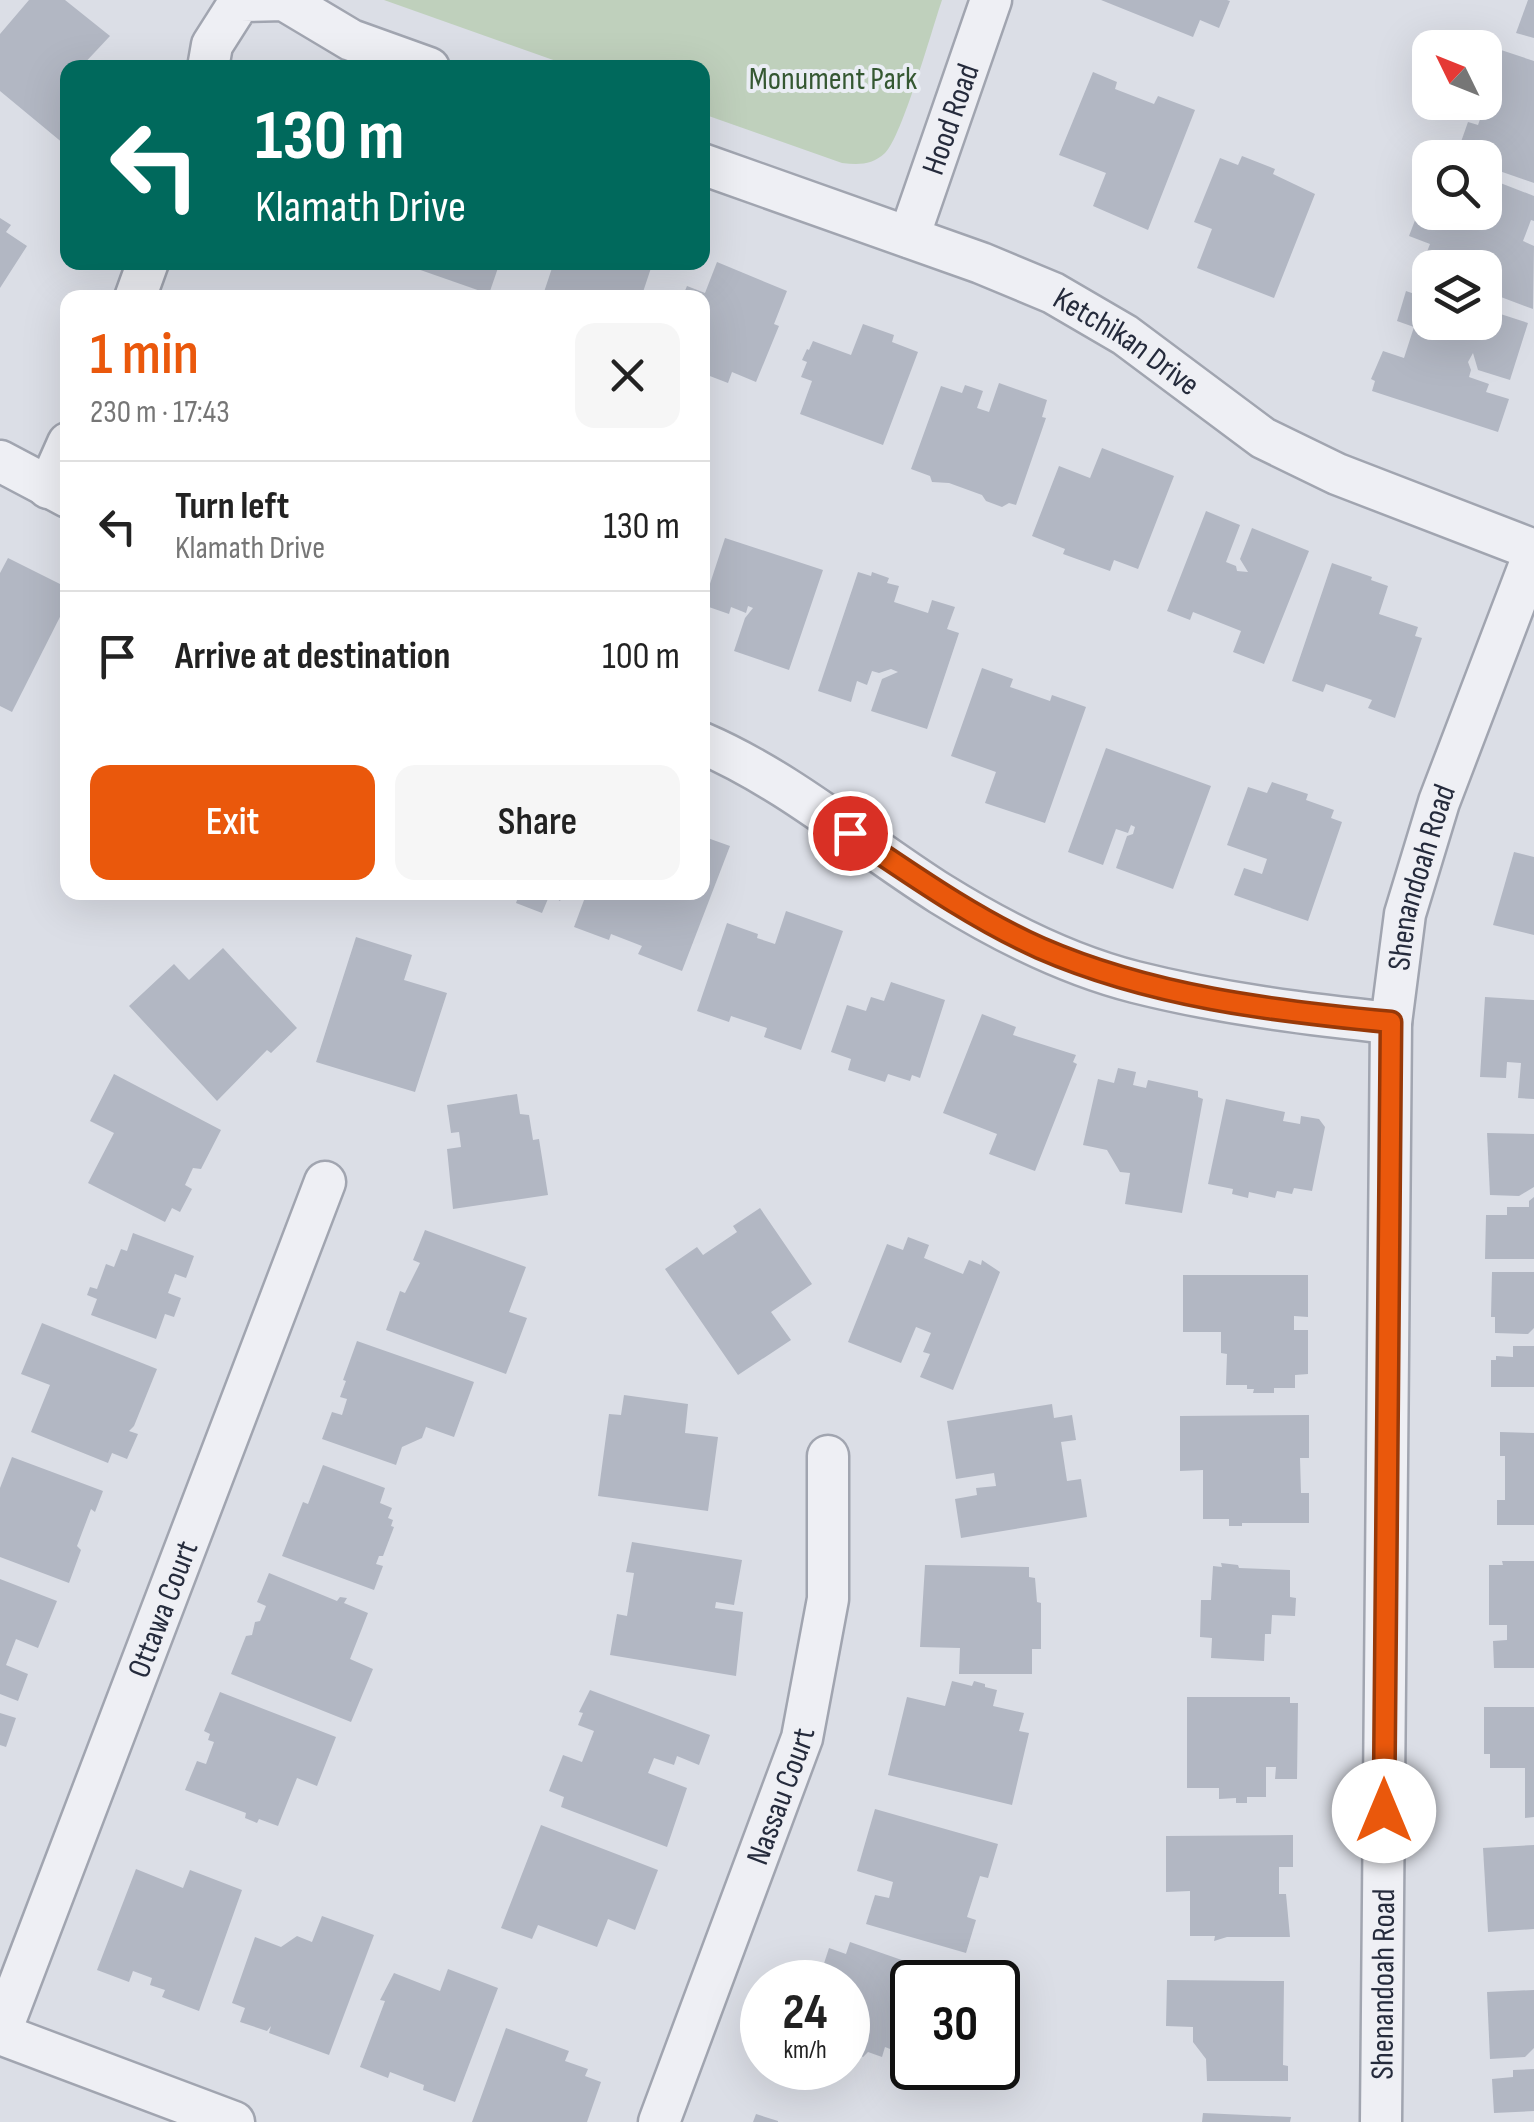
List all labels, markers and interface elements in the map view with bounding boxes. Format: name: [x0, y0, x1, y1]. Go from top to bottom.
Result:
north arrow: [1412, 30, 1502, 120]
map controls: [1412, 30, 1502, 340]
street label: Hood Road: [914, 59, 988, 180]
park label: Monument Park: [749, 60, 917, 99]
text: 130 m: [255, 95, 404, 179]
icon: left: [90, 100, 220, 230]
button: search: [1412, 140, 1502, 230]
text: Klamath Drive: [255, 180, 466, 235]
button: layers: [1412, 250, 1502, 340]
street label: Ketchikan Drive: [1046, 279, 1207, 405]
text: 1 min: [90, 319, 199, 391]
button: close: [575, 323, 680, 428]
text: 230 m · 17:43: [90, 393, 230, 432]
text: Turn left: [175, 484, 289, 529]
icon: left: [90, 499, 145, 554]
text: 130 m: [603, 504, 680, 549]
text: Klamath Drive: [175, 529, 325, 568]
icon: arrive: [90, 629, 145, 684]
text: Arrive at destination: [175, 634, 450, 679]
text: 100 m: [602, 634, 680, 679]
button: Exit: [90, 765, 375, 880]
button: Share: [395, 765, 680, 880]
street label: Shenandoah Road: [1380, 779, 1465, 973]
pin: [808, 791, 893, 876]
icon: arrive: [823, 806, 878, 861]
street label: Ottawa Court: [120, 1535, 207, 1683]
street label: Nassau Court: [739, 1725, 824, 1870]
position arrow: [1332, 1759, 1436, 1863]
street label: Shenandoah Road: [1363, 1888, 1404, 2080]
speed limit sign: 30: [890, 1960, 1020, 2090]
text: 24: [783, 1983, 827, 2043]
text: km/h: [783, 2035, 827, 2066]

